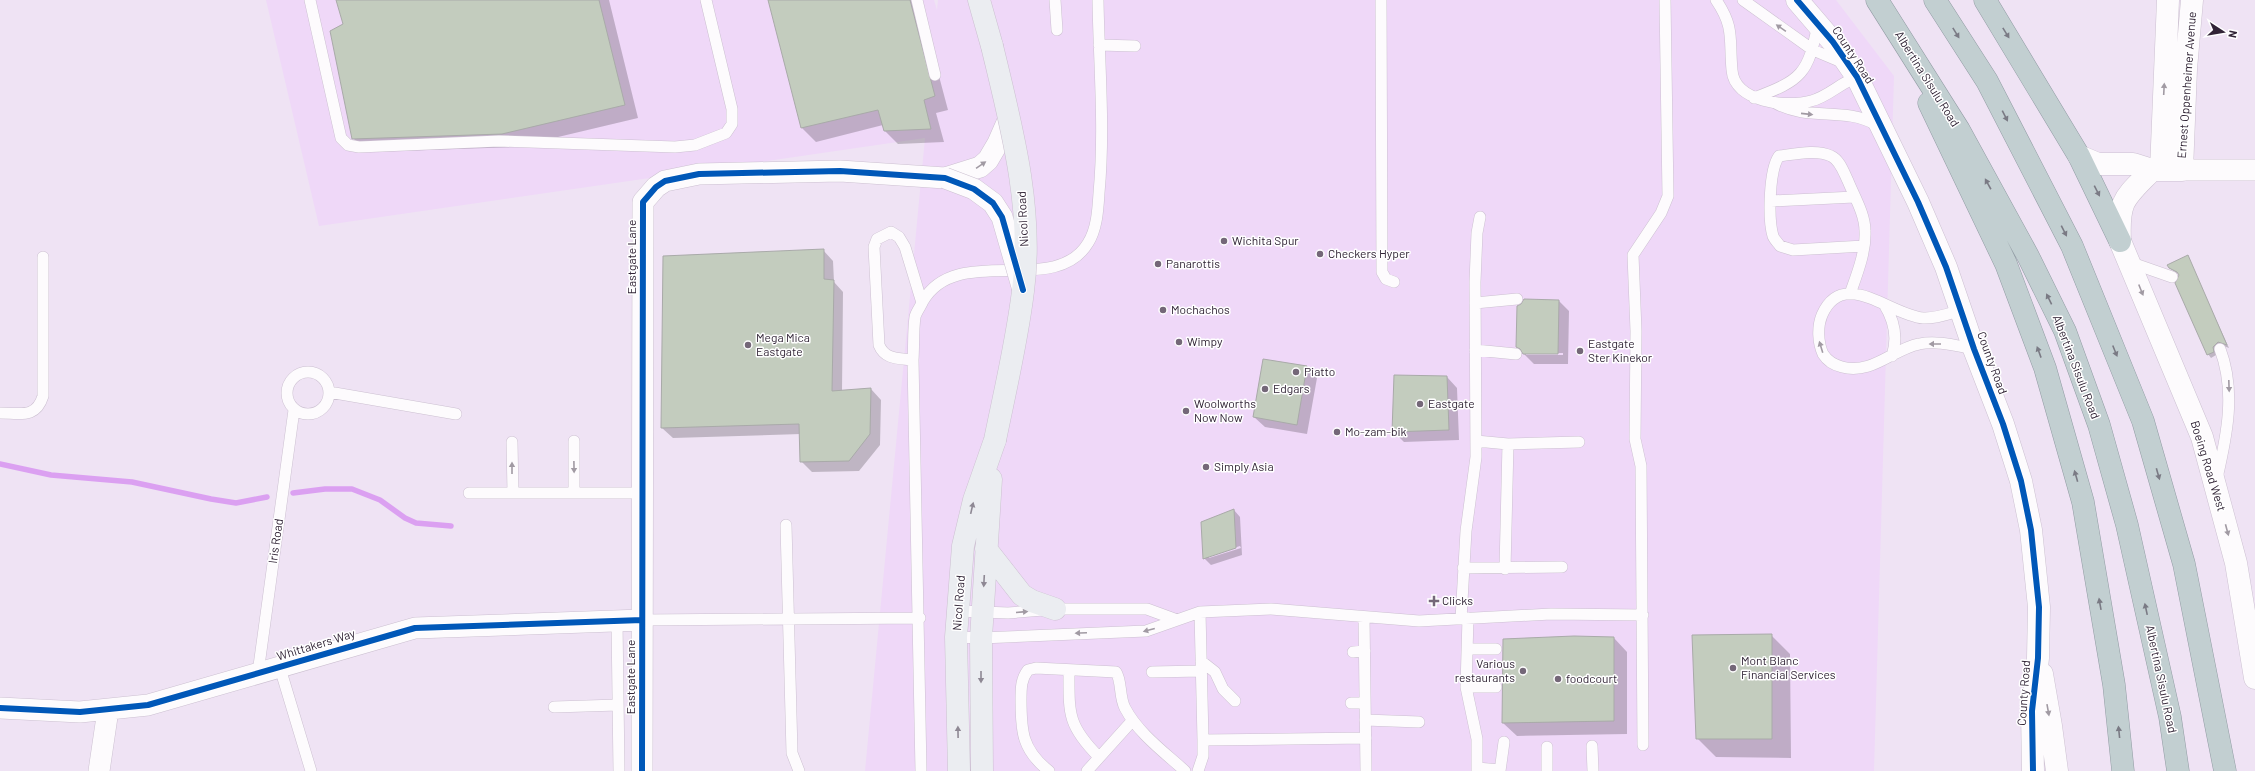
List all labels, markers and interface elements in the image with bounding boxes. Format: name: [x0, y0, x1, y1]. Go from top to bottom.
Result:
street label: Ernest Oppenheimer Avenue: [2174, 11, 2198, 159]
north arrow: [2203, 12, 2243, 52]
street label: County Road: [1830, 23, 1878, 86]
one-way arrow: [1775, 24, 1786, 32]
street label: Albertina Sisulu Road: [1893, 28, 1963, 129]
one-way arrow: [1952, 28, 1960, 38]
one-way arrow: [2002, 28, 2010, 38]
text: N: [2226, 29, 2240, 39]
one-way arrow: [2161, 82, 2167, 95]
one-way arrow: [1801, 110, 1813, 117]
one-way arrow: [2001, 110, 2008, 122]
one-way arrow: [976, 161, 987, 169]
one-way arrow: [1985, 178, 1992, 190]
one-way arrow: [2094, 185, 2100, 197]
street label: Nicol Road: [1014, 191, 1030, 247]
street label: Eastgate Lane: [624, 220, 638, 294]
one-way arrow: [2061, 226, 2067, 237]
place label: Wichita Spur: [1232, 233, 1299, 247]
marker: Wichita Spur: [1219, 236, 1229, 246]
place label: Checkers Hyper: [1328, 246, 1410, 260]
marker: Checkers Hyper: [1315, 249, 1325, 259]
place label: Panarottis: [1166, 256, 1220, 270]
marker: Panarottis: [1153, 259, 1163, 269]
one-way arrow: [2138, 284, 2144, 295]
one-way arrow: [2046, 293, 2052, 305]
place label: Mochachos: [1171, 302, 1230, 316]
marker: Mochachos: [1158, 305, 1168, 315]
street label: Albertina Sisulu Road: [2051, 313, 2103, 421]
street label: County Road: [1975, 329, 2011, 396]
place label: Mega Mica Eastgate: [756, 330, 810, 358]
place label: Wimpy: [1187, 334, 1223, 348]
place label: Eastgate Ster Kinekor: [1588, 336, 1653, 364]
marker: Wimpy: [1174, 337, 1184, 347]
marker: Mega Mica Eastgate: [743, 340, 753, 350]
one-way arrow: [1818, 340, 1824, 352]
one-way arrow: [1928, 341, 1941, 347]
one-way arrow: [2035, 345, 2041, 357]
marker: Eastgate Ster Kinekor: [1575, 346, 1585, 356]
one-way arrow: [2112, 346, 2118, 358]
place label: Piatto: [1304, 364, 1335, 378]
marker: Piatto: [1291, 367, 1301, 377]
one-way arrow: [2226, 380, 2232, 393]
place label: Edgars: [1273, 381, 1310, 395]
marker: Edgars: [1260, 384, 1270, 394]
place label: Woolworths Now Now: [1194, 396, 1256, 424]
place label: Eastgate: [1428, 396, 1475, 410]
marker: Eastgate: [1415, 399, 1425, 409]
marker: Woolworths Now Now: [1181, 406, 1191, 416]
street label: Boeing Road West: [2189, 419, 2229, 513]
place label: Mo-zam-bik: [1345, 424, 1407, 438]
marker: Mo-zam-bik: [1332, 427, 1342, 437]
place label: Simply Asia: [1214, 459, 1274, 473]
one-way arrow: [509, 461, 515, 474]
one-way arrow: [571, 461, 577, 474]
marker: Simply Asia: [1201, 462, 1211, 472]
one-way arrow: [2155, 468, 2161, 480]
one-way arrow: [2073, 470, 2079, 482]
one-way arrow: [970, 502, 976, 514]
street label: Iris Road: [265, 517, 285, 564]
one-way arrow: [2224, 524, 2230, 536]
street label: Nicol Road: [949, 575, 967, 631]
one-way arrow: [981, 575, 988, 587]
place label: Clicks: [1442, 593, 1473, 607]
marker: Clicks: [1429, 596, 1439, 606]
one-way arrow: [2097, 598, 2103, 610]
one-way arrow: [2143, 603, 2149, 615]
one-way arrow: [1016, 609, 1028, 615]
street label: Albertina Sisulu Road: [2144, 623, 2180, 734]
street label: Whittakers Way: [275, 625, 357, 663]
one-way arrow: [1143, 627, 1155, 633]
one-way arrow: [1075, 630, 1087, 637]
street label: Eastgate Lane: [623, 640, 637, 714]
place label: Mont Blanc Financial Services: [1741, 653, 1836, 681]
place label: Various restaurants: [1455, 656, 1515, 684]
street label: County Road: [2014, 660, 2032, 726]
marker: Mont Blanc Financial Services: [1728, 663, 1738, 673]
marker: Various restaurants: [1518, 666, 1528, 676]
one-way arrow: [978, 671, 984, 684]
place label: foodcourt: [1566, 671, 1617, 685]
marker: foodcourt: [1553, 674, 1563, 684]
one-way arrow: [2046, 703, 2052, 716]
one-way arrow: [955, 725, 961, 738]
one-way arrow: [2116, 726, 2122, 738]

